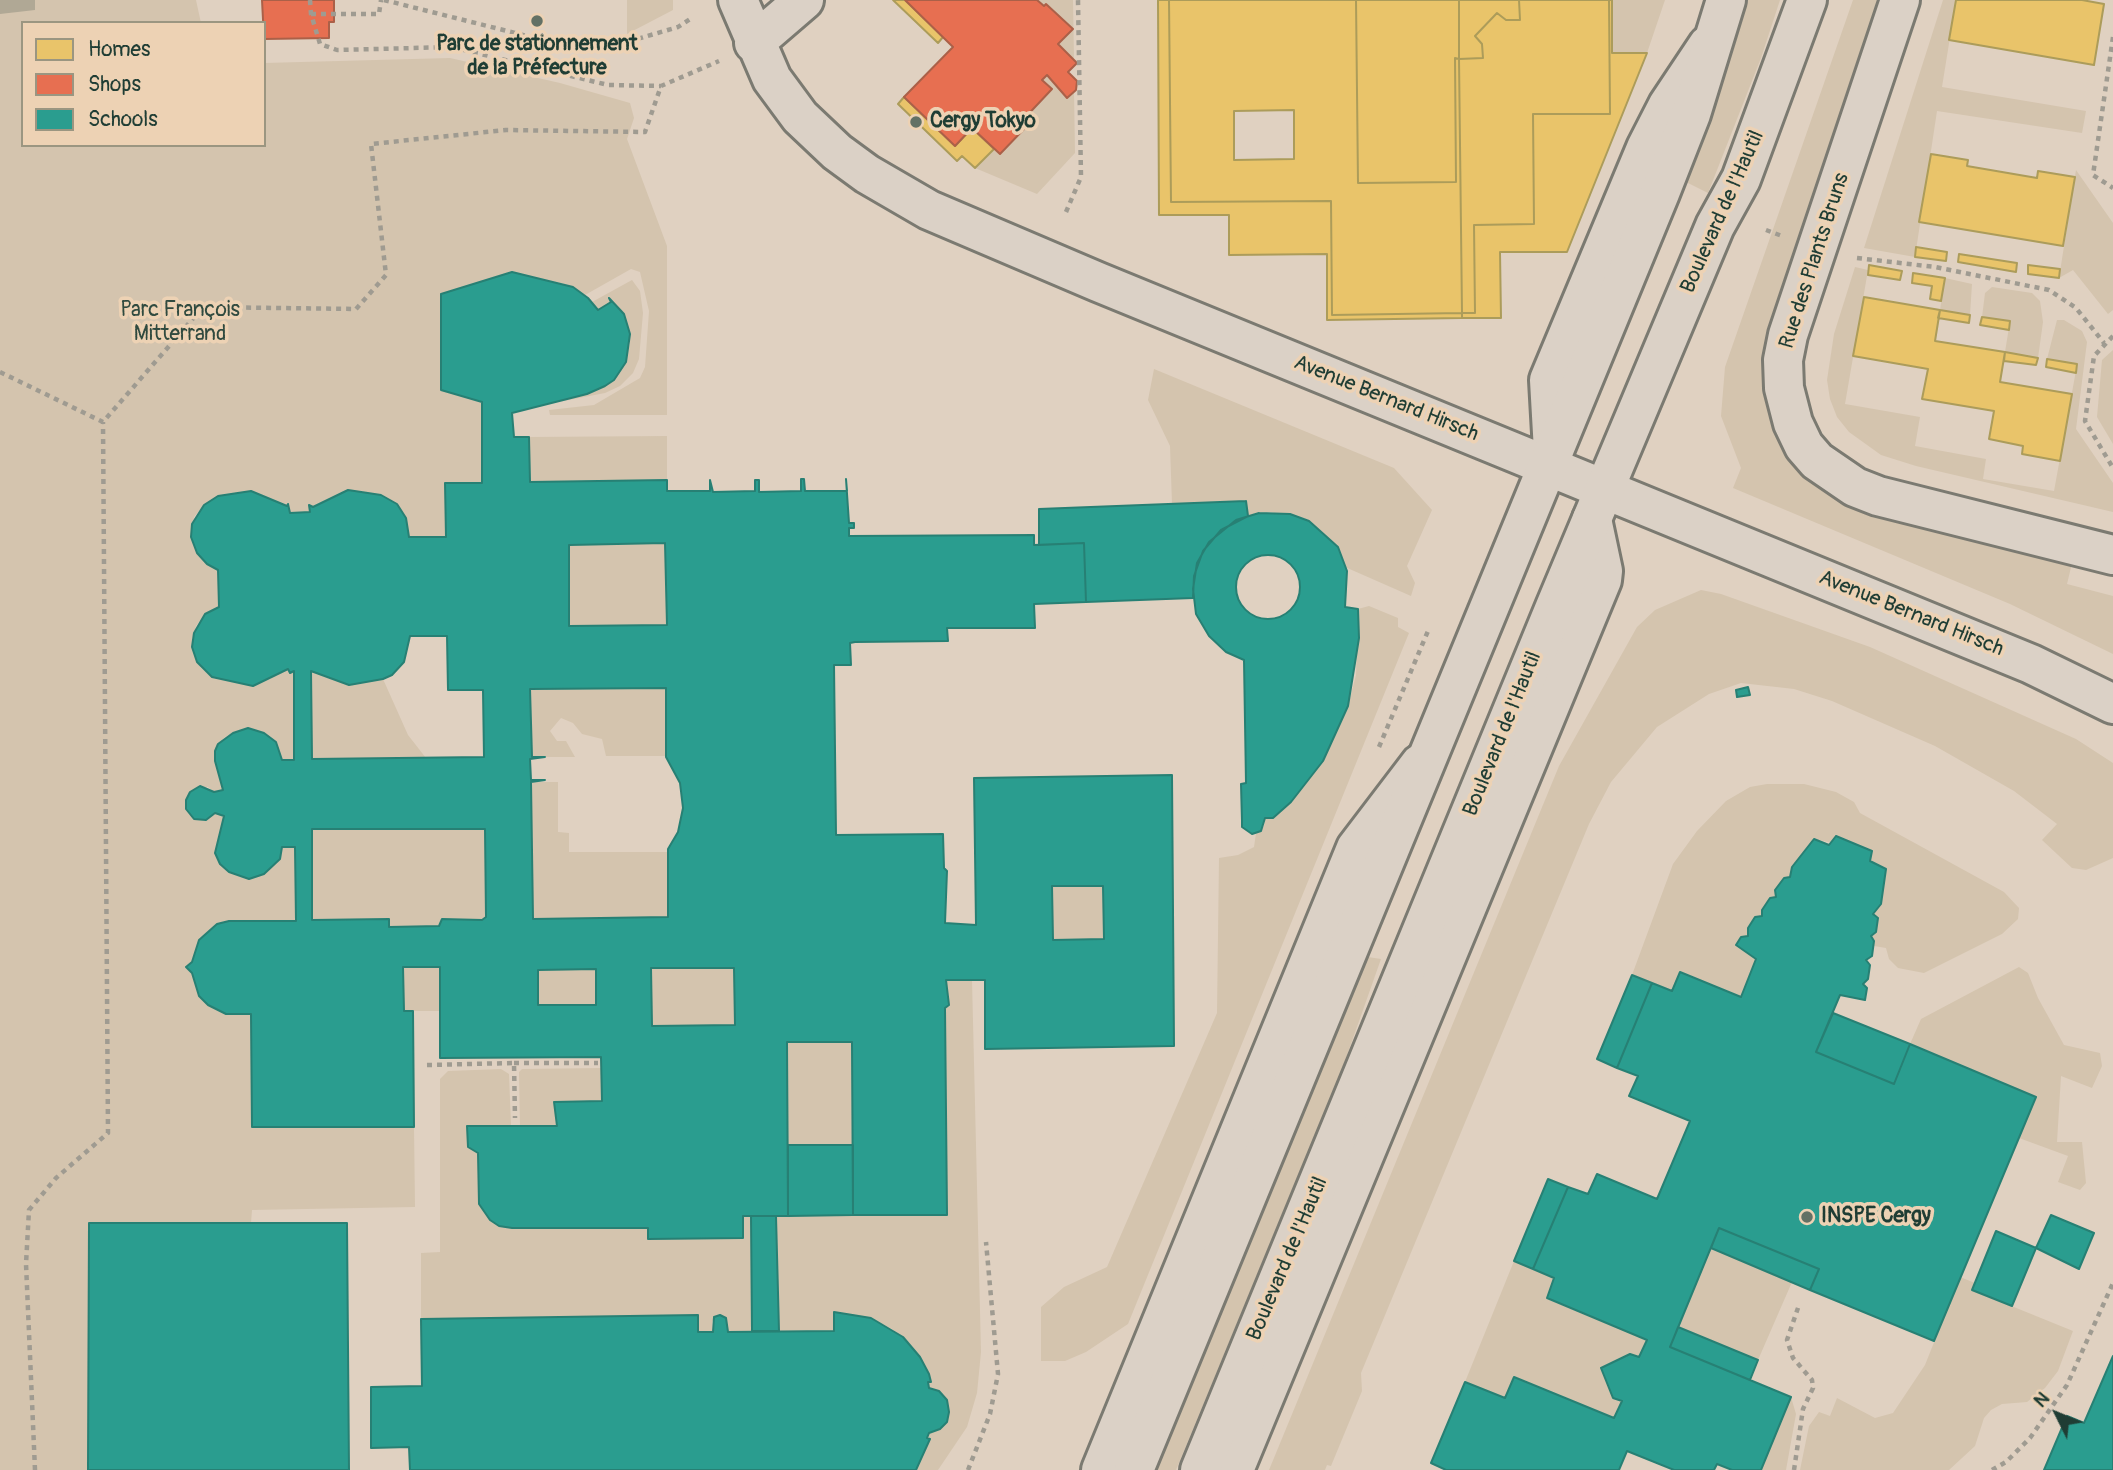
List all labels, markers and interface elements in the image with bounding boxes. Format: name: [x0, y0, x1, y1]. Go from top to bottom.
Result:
marker: Parc de stationnement de la Préfecture: [529, 13, 545, 29]
legend: [21, 21, 266, 147]
place label: Parc de stationnement de la Préfecture: [436, 32, 638, 82]
text: Homes: [88, 36, 150, 63]
text: Shops: [88, 71, 141, 98]
text: Schools: [88, 106, 158, 133]
place label: Cergy Tokyo: [930, 109, 1036, 135]
marker: Cergy Tokyo: [908, 114, 924, 130]
street label: Boulevard de l'Hautil: [1676, 127, 1770, 297]
street label: Rue des Plants Bruns: [1775, 170, 1855, 352]
park label: Parc François Mitterrand: [120, 298, 240, 348]
street label: Avenue Bernard Hirsch: [1290, 350, 1482, 448]
street label: Avenue Bernard Hirsch: [1815, 565, 2007, 663]
street label: Boulevard de l'Hautil: [1459, 648, 1547, 820]
street label: Boulevard de l'Hautil: [1242, 1173, 1334, 1345]
place label: INSPE Cergy: [1821, 1204, 1931, 1230]
marker: INSPE Cergy: [1799, 1209, 1815, 1225]
north arrow: [2022, 1379, 2092, 1449]
text: N: [2028, 1387, 2055, 1413]

